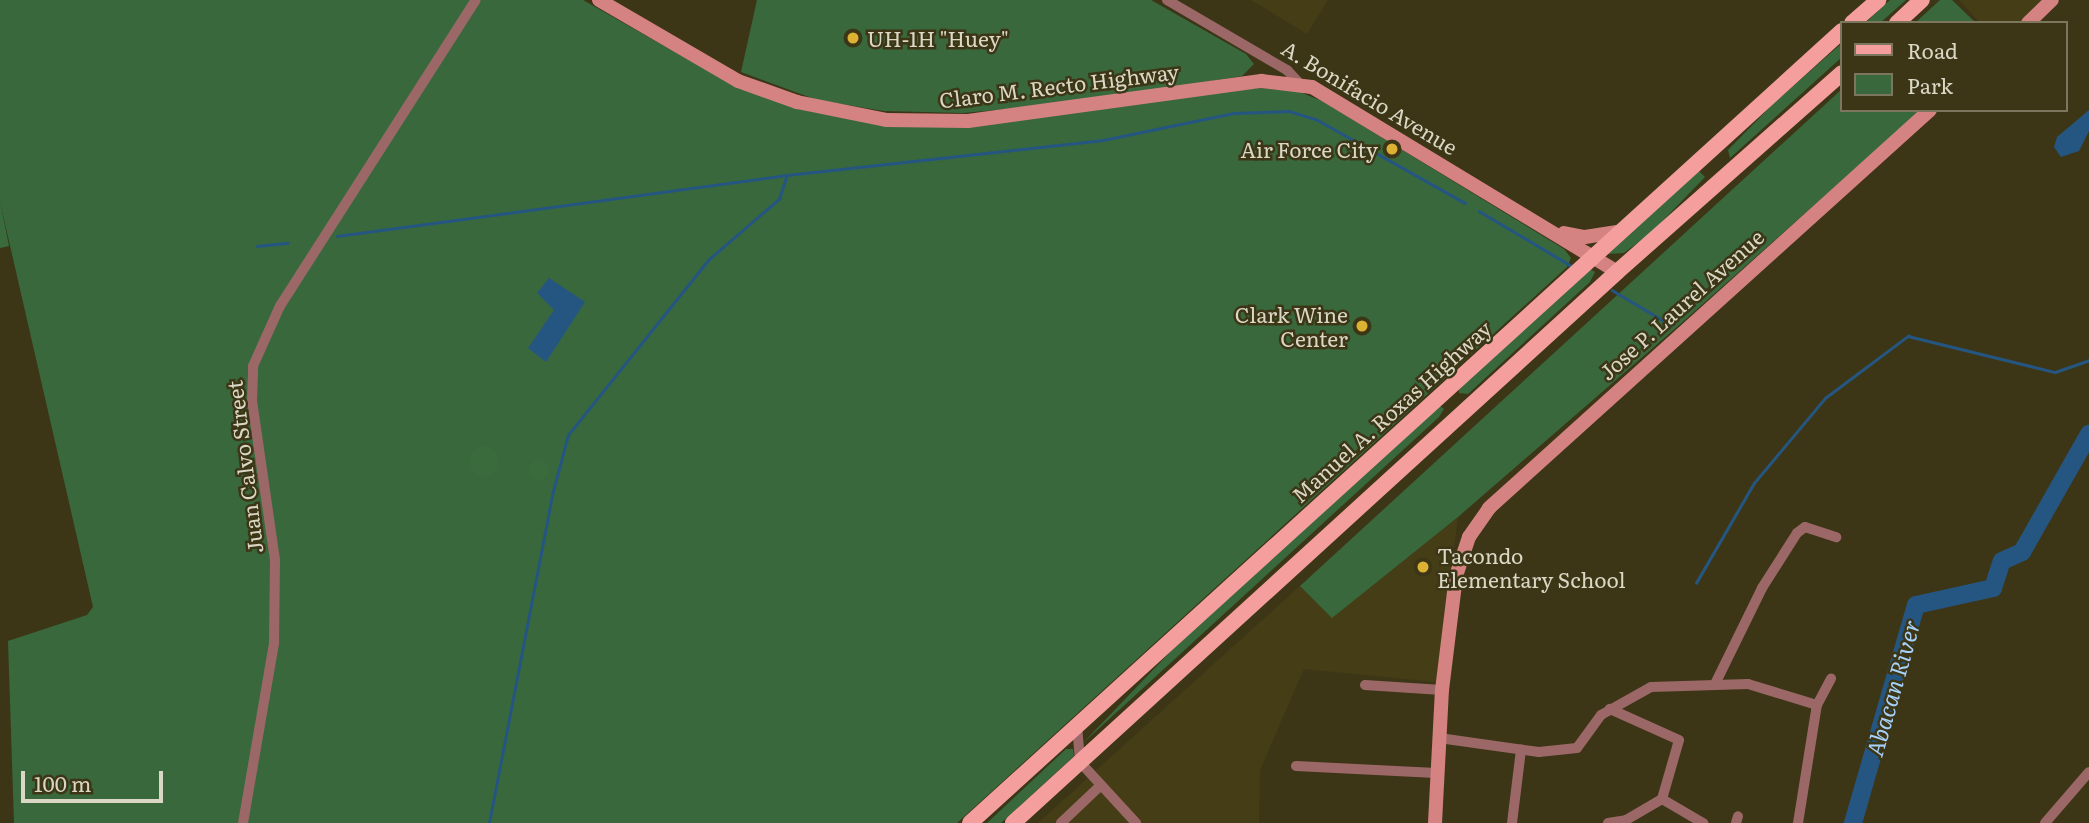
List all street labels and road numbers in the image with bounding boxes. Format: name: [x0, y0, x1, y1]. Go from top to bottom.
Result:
street label: A. Bonifacio Avenue: [1278, 35, 1462, 159]
street label: Claro M. Recto Highway: [938, 58, 1180, 112]
street label: Jose P. Laurel Avenue: [1594, 224, 1768, 384]
street label: Manuel A. Roxas Highway: [1286, 315, 1496, 507]
street label: Juan Calvo Street: [221, 379, 267, 555]

